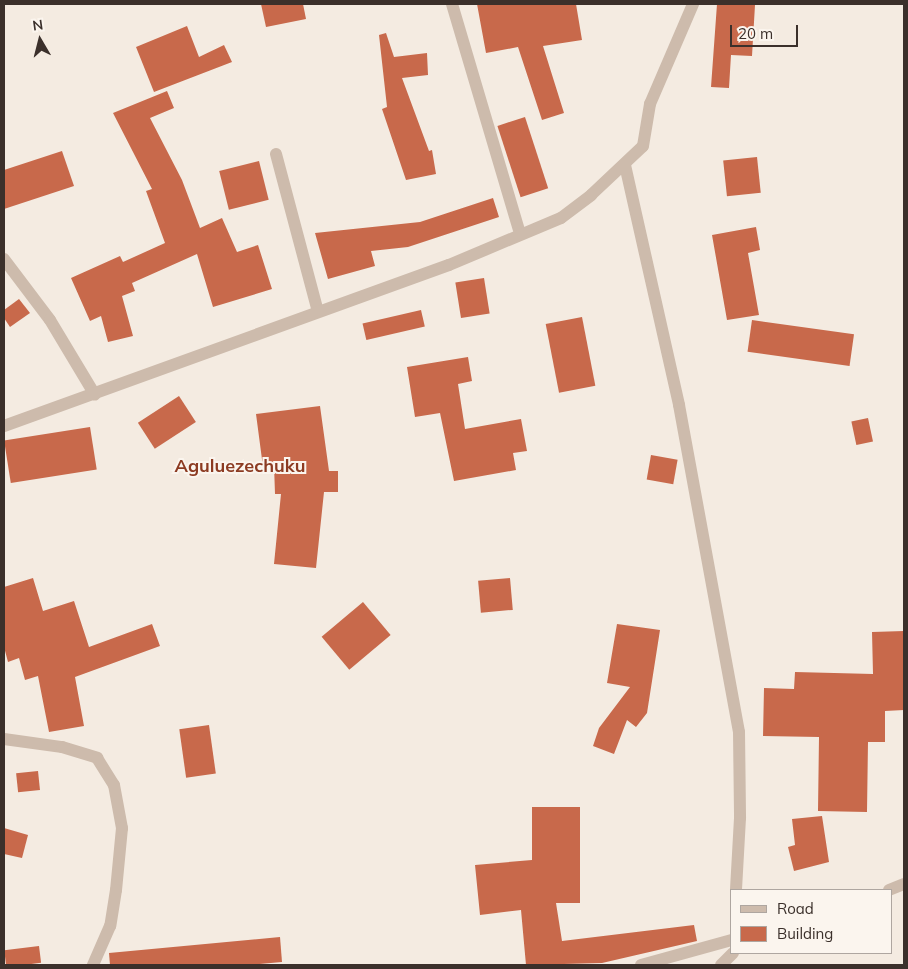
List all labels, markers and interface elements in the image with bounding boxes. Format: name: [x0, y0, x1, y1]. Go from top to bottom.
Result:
north arrow: [15, 15, 65, 65]
text: N: [31, 15, 44, 35]
scale bar: [733, 15, 800, 47]
text: 20 m: [738, 24, 773, 43]
district label: Aguluezechuku: [175, 455, 305, 477]
legend: [730, 889, 893, 954]
text: Road: [777, 899, 814, 918]
text: Building: [777, 924, 833, 943]

